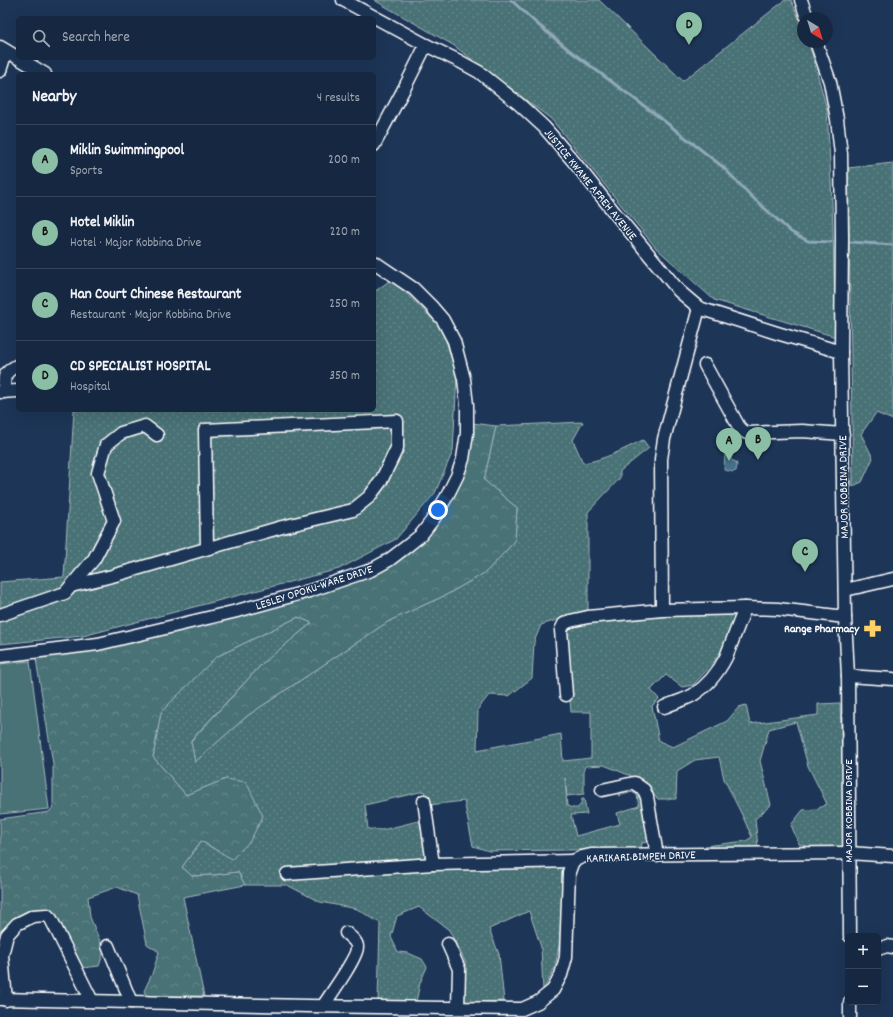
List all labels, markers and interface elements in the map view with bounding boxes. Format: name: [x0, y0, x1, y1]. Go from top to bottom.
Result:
pin: D: [676, 12, 702, 45]
north arrow: [797, 12, 833, 48]
search box: [16, 16, 376, 60]
icon: search: [30, 27, 52, 49]
text: Search here: [62, 27, 130, 49]
text: Nearby: [32, 86, 76, 110]
text: 4 results: [317, 89, 360, 108]
street label: JUSTICE KWAME AFREH AVENUE: [539, 125, 641, 245]
text: Miklin Swimmingpool: [70, 140, 184, 162]
text: A: [41, 151, 49, 170]
text: 200 m: [328, 151, 360, 170]
text: Sports: [70, 162, 103, 181]
text: Hotel Miklin: [70, 212, 134, 234]
text: B: [42, 223, 48, 242]
text: 220 m: [330, 223, 360, 242]
text: Hotel · Major Kobbina Drive: [70, 234, 201, 253]
text: Han Court Chinese Restaurant: [70, 284, 241, 306]
text: C: [42, 295, 48, 314]
text: 250 m: [329, 295, 360, 314]
text: Restaurant · Major Kobbina Drive: [70, 306, 231, 325]
text: CD SPECIALIST HOSPITAL: [70, 356, 211, 378]
text: D: [42, 367, 48, 386]
text: 350 m: [329, 367, 360, 386]
text: Hospital: [70, 378, 110, 397]
pin: B: [745, 427, 771, 460]
pin: A: [716, 428, 742, 461]
street label: MAJOR KOBBINA DRIVE: [835, 435, 854, 539]
your location: [428, 500, 448, 520]
pin: C: [792, 539, 818, 572]
street label: LESLEY OPOKU-WARE DRIVE: [254, 561, 376, 615]
pharmacy icon: Range Pharmacy: [862, 618, 882, 638]
place label: Range Pharmacy: [784, 621, 860, 638]
street label: MAJOR KOBBINA DRIVE: [841, 759, 858, 863]
street label: KARIKARI BIMPEH DRIVE: [586, 847, 696, 868]
map controls: [845, 933, 881, 1005]
button: +: [845, 933, 881, 969]
button: −: [845, 969, 881, 1005]

